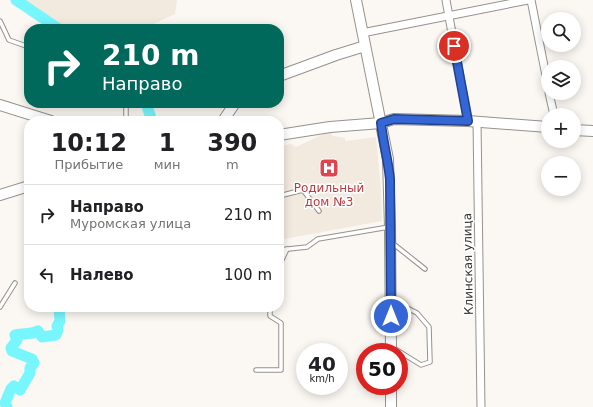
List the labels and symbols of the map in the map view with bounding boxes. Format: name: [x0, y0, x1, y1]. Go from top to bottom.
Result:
pin: [437, 29, 471, 63]
hospital icon: Родильный дом №3: [318, 157, 340, 179]
place label: Родильный дом №3: [294, 181, 364, 209]
street label: Клинская улица: [460, 213, 476, 315]
position arrow: [370, 295, 412, 337]
speed limit sign: 50: [356, 343, 408, 395]

